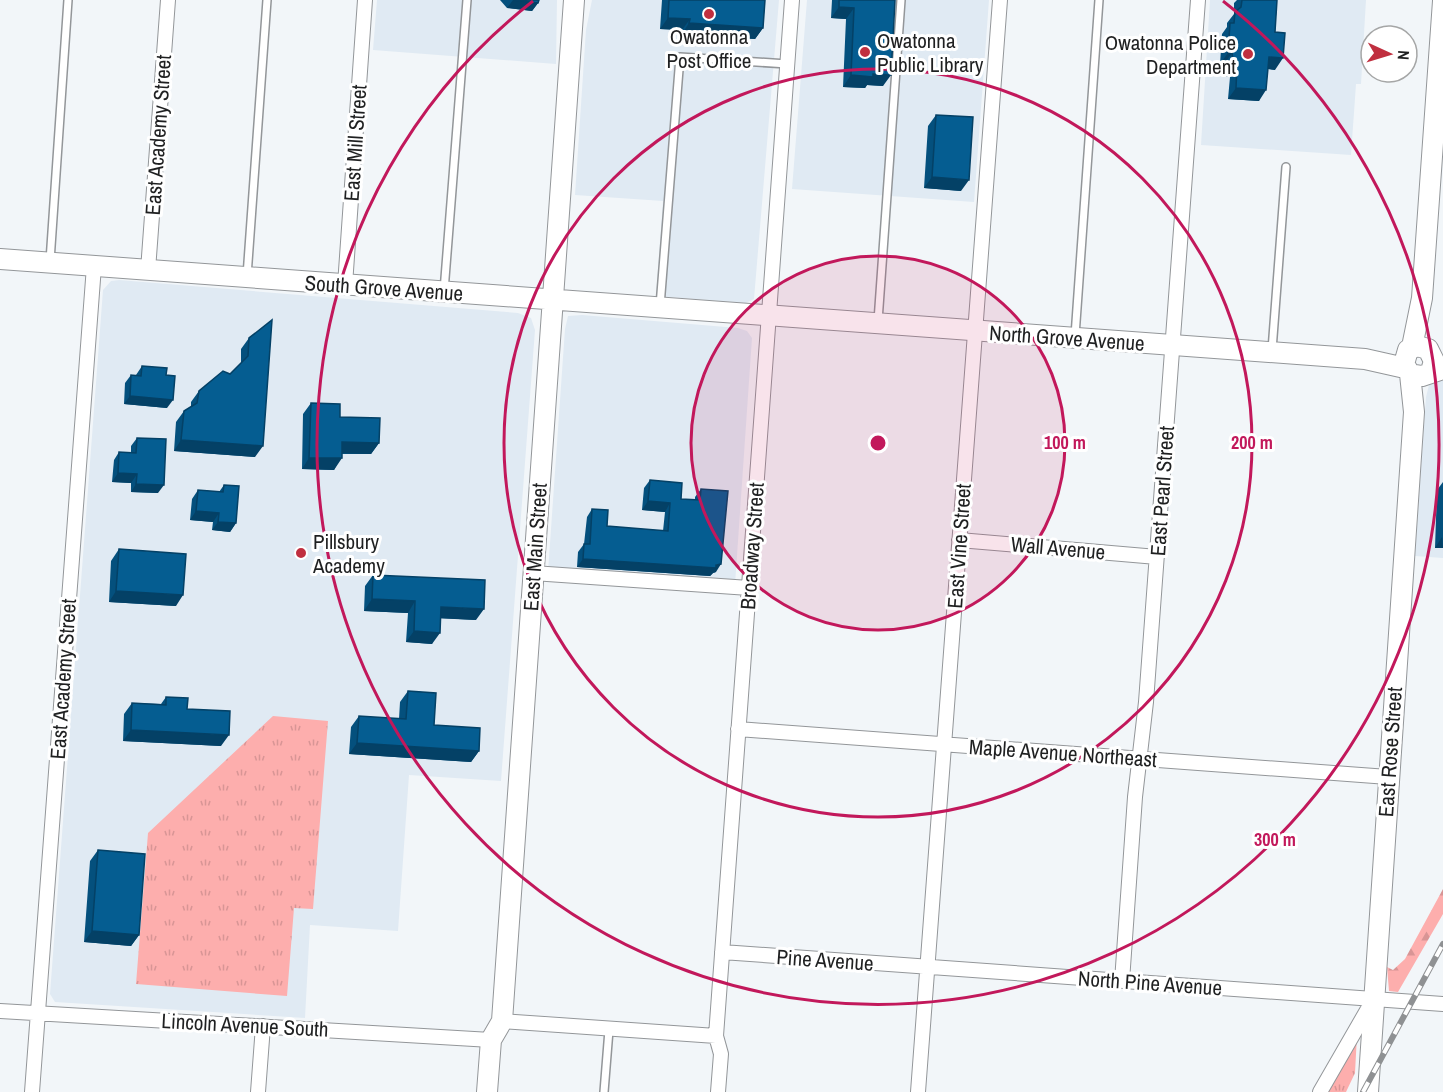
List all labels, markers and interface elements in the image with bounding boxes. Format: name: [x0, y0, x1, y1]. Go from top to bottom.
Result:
marker: Owatonna Post Office: [702, 7, 716, 21]
place label: Owatonna Post Office: [667, 22, 751, 75]
north arrow: [1359, 24, 1419, 84]
place label: Owatonna Public Library: [877, 26, 984, 79]
place label: Owatonna Police Department: [1105, 28, 1236, 81]
marker: Owatonna Public Library: [858, 45, 872, 59]
marker: Owatonna Police Department: [1241, 47, 1255, 61]
text: N: [1393, 50, 1415, 61]
street label: East Academy Street: [138, 54, 178, 216]
street label: East Mill Street: [336, 84, 374, 202]
street label: South Grove Avenue: [304, 268, 464, 308]
street label: North Grove Avenue: [988, 318, 1146, 358]
street label: East Pearl Street: [1143, 425, 1181, 557]
text: 100 m: [1044, 430, 1086, 455]
text: 200 m: [1231, 430, 1273, 455]
centre of rings: [868, 433, 888, 453]
street label: Broadway Street: [733, 481, 771, 611]
street label: East Main Street: [516, 482, 554, 612]
street label: East Vine Street: [940, 482, 978, 609]
place label: Pillsbury Academy: [312, 527, 385, 580]
street label: Wall Avenue: [1010, 529, 1106, 567]
marker: Pillsbury Academy: [294, 546, 308, 560]
street label: East Academy Street: [43, 598, 83, 760]
street label: East Rose Street: [1371, 686, 1409, 818]
street label: Maple Avenue Northeast: [968, 732, 1158, 774]
text: 300 m: [1254, 827, 1296, 852]
street label: Pine Avenue: [775, 942, 875, 978]
street label: North Pine Avenue: [1077, 964, 1223, 1002]
street label: Lincoln Avenue South: [161, 1006, 329, 1044]

